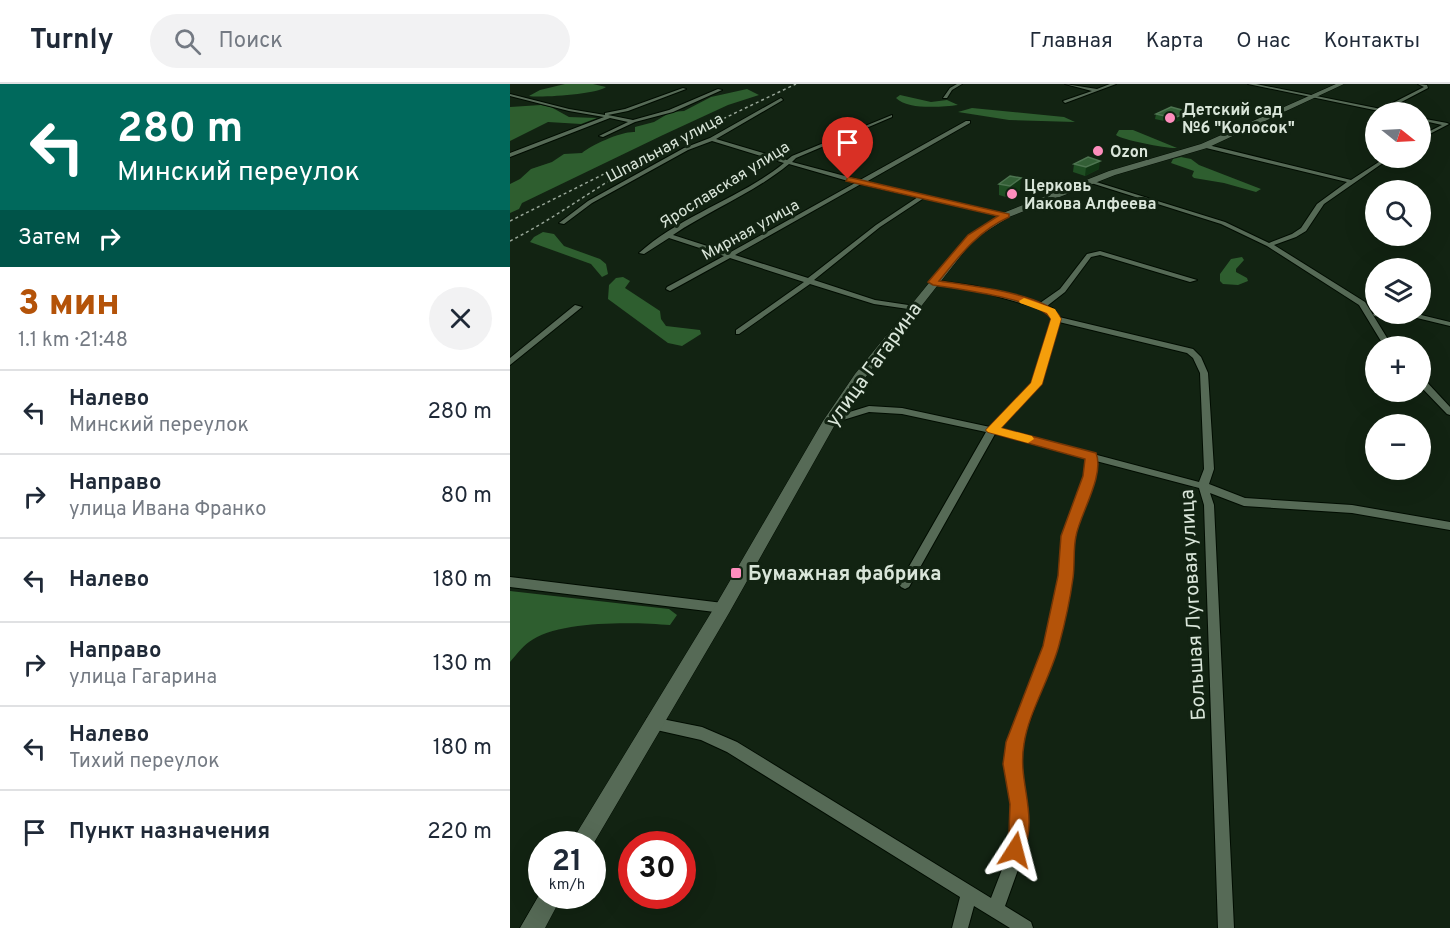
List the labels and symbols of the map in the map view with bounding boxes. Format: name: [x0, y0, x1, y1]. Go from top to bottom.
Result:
place label: Детский сад №6 "Колосок": [1182, 101, 1295, 139]
north arrow: [1365, 102, 1431, 168]
street label: Шпальная улица: [603, 109, 727, 188]
marker: Детский сад №6 "Колосок": [1163, 111, 1177, 125]
pin: [822, 117, 873, 179]
street label: Ярославская улица: [656, 138, 794, 234]
place label: Ozon: [1110, 143, 1148, 163]
marker: Ozon: [1091, 144, 1105, 158]
place label: Церковь Иакова Алфеева: [1024, 177, 1156, 215]
marker: Церковь Иакова Алфеева: [1005, 187, 1019, 201]
street label: Мирная улица: [699, 196, 803, 266]
street label: улица Гагарина: [821, 298, 929, 433]
street label: Большая Луговая улица: [1175, 489, 1213, 721]
place label: Бумажная фабрика: [748, 562, 942, 588]
marker: Бумажная фабрика: [729, 566, 743, 580]
position arrow: [983, 818, 1047, 882]
speed limit sign: 30: [618, 831, 696, 909]

